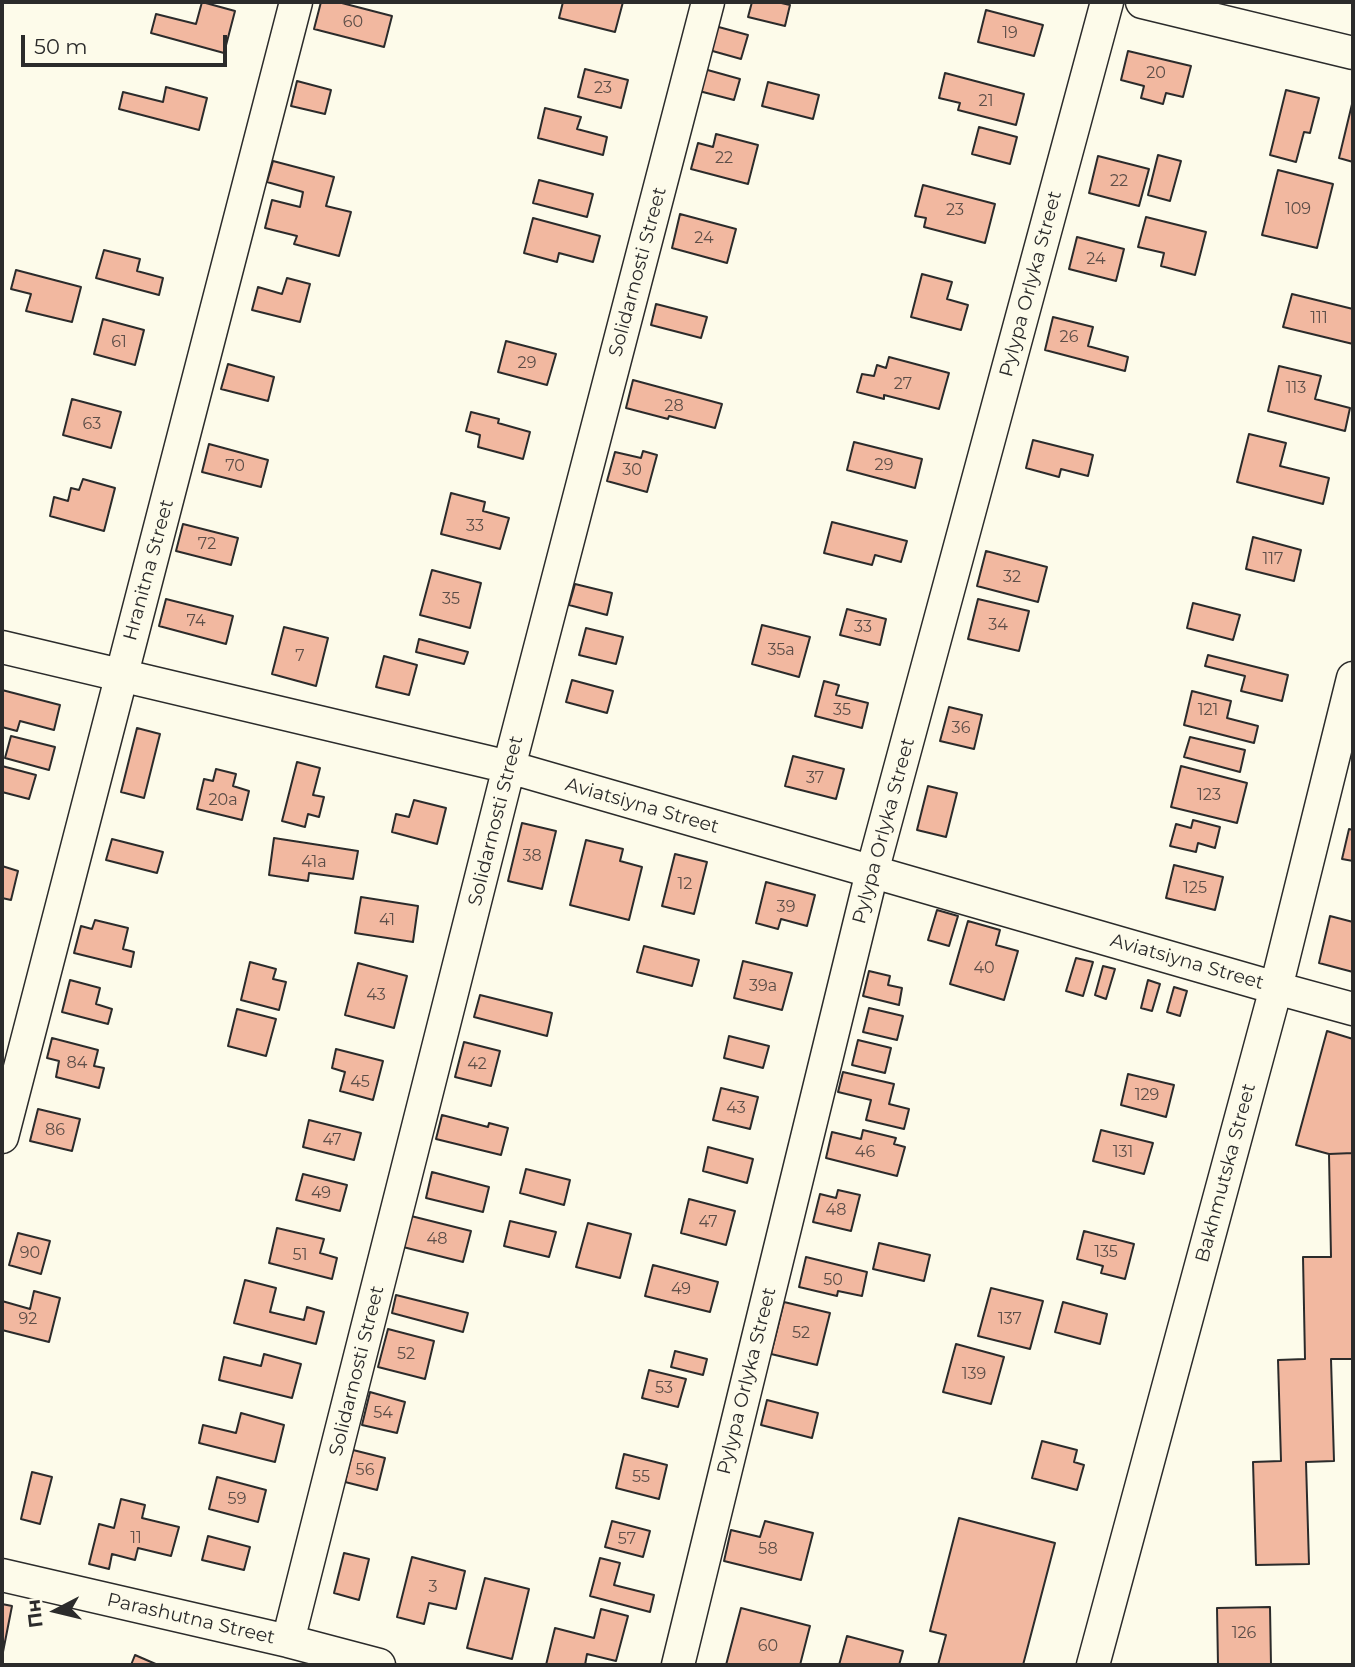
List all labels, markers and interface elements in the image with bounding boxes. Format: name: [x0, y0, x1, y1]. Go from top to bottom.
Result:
house number: 60: [343, 12, 363, 32]
scale bar: [24, 21, 231, 65]
house number: 19: [1002, 23, 1018, 43]
text: 50 m: [34, 34, 88, 59]
house number: 20: [1146, 63, 1166, 83]
house number: 23: [594, 78, 612, 98]
house number: 21: [979, 91, 993, 111]
house number: 22: [715, 148, 733, 168]
house number: 22: [1110, 171, 1128, 191]
street label: Solidarnosti Street: [604, 185, 672, 359]
street label: Pylypa Orlyka Street: [995, 188, 1067, 380]
house number: 109: [1285, 199, 1311, 219]
house number: 23: [946, 200, 964, 220]
house number: 24: [694, 228, 714, 248]
house number: 24: [1086, 249, 1106, 269]
house number: 111: [1310, 308, 1328, 328]
house number: 26: [1060, 327, 1078, 347]
house number: 61: [111, 332, 127, 352]
house number: 29: [518, 353, 536, 373]
house number: 27: [894, 374, 912, 394]
house number: 113: [1286, 378, 1306, 398]
house number: 28: [664, 396, 684, 416]
house number: 63: [83, 414, 101, 434]
house number: 29: [875, 455, 893, 475]
house number: 70: [225, 456, 245, 476]
house number: 30: [622, 460, 642, 480]
street label: Hranitna Street: [119, 497, 179, 643]
house number: 33: [466, 516, 484, 536]
house number: 72: [198, 534, 216, 554]
house number: 117: [1263, 549, 1283, 569]
house number: 32: [1003, 567, 1021, 587]
house number: 35: [442, 589, 460, 609]
house number: 74: [187, 611, 205, 631]
house number: 34: [988, 615, 1008, 635]
house number: 33: [854, 617, 872, 637]
house number: 35а: [767, 640, 795, 660]
house number: 7: [295, 646, 305, 666]
house number: 35: [833, 700, 851, 720]
house number: 121: [1198, 700, 1218, 720]
house number: 36: [952, 718, 970, 738]
street label: Solidarnosti Street: [464, 734, 528, 908]
street label: Pylypa Orlyka Street: [848, 735, 920, 927]
house number: 37: [806, 768, 824, 788]
street label: Aviatsiyna Street: [563, 773, 721, 839]
house number: 123: [1197, 785, 1221, 805]
house number: 20а: [209, 790, 237, 810]
house number: 38: [522, 846, 542, 866]
house number: 41а: [301, 852, 327, 872]
house number: 12: [678, 874, 692, 894]
house number: 125: [1183, 878, 1207, 898]
house number: 39: [777, 897, 795, 917]
house number: 41: [379, 910, 395, 930]
street label: Aviatsiyna Street: [1108, 929, 1266, 995]
house number: 40: [973, 958, 995, 978]
house number: 39а: [749, 976, 777, 996]
house number: 43: [366, 985, 386, 1005]
house number: 84: [67, 1053, 87, 1073]
house number: 42: [467, 1054, 487, 1074]
house number: 45: [350, 1072, 370, 1092]
street label: Bakhmutska Street: [1191, 1081, 1261, 1265]
house number: 129: [1135, 1085, 1159, 1105]
house number: 43: [726, 1098, 746, 1118]
house number: 86: [45, 1120, 65, 1140]
house number: 47: [322, 1130, 342, 1150]
house number: 46: [855, 1142, 875, 1162]
house number: 131: [1113, 1142, 1133, 1162]
house number: 49: [311, 1183, 331, 1203]
house number: 48: [826, 1200, 846, 1220]
house number: 47: [698, 1212, 718, 1232]
house number: 48: [427, 1229, 447, 1249]
house number: 135: [1094, 1242, 1118, 1262]
house number: 90: [20, 1243, 40, 1263]
house number: 51: [293, 1245, 307, 1265]
house number: 50: [823, 1270, 843, 1290]
house number: 49: [671, 1279, 691, 1299]
street label: Solidarnosti Street: [325, 1284, 389, 1458]
street label: Pylypa Orlyka Street: [713, 1285, 781, 1477]
house number: 92: [19, 1309, 37, 1329]
house number: 137: [998, 1309, 1022, 1329]
house number: 52: [792, 1323, 810, 1343]
house number: 52: [397, 1344, 415, 1364]
house number: 139: [962, 1364, 986, 1384]
house number: 53: [655, 1378, 673, 1398]
house number: 54: [373, 1403, 393, 1423]
house number: 56: [356, 1460, 374, 1480]
house number: 55: [632, 1467, 650, 1487]
house number: 59: [228, 1489, 246, 1509]
house number: 11: [130, 1528, 142, 1548]
house number: 57: [618, 1529, 636, 1549]
house number: 58: [758, 1539, 778, 1559]
north arrow: [21, 1576, 91, 1646]
house number: 3: [428, 1577, 438, 1597]
street label: Parashutna Street: [105, 1589, 277, 1649]
text: Пн: [22, 1598, 48, 1629]
house number: 126: [1232, 1623, 1256, 1643]
house number: 60: [758, 1636, 778, 1656]

